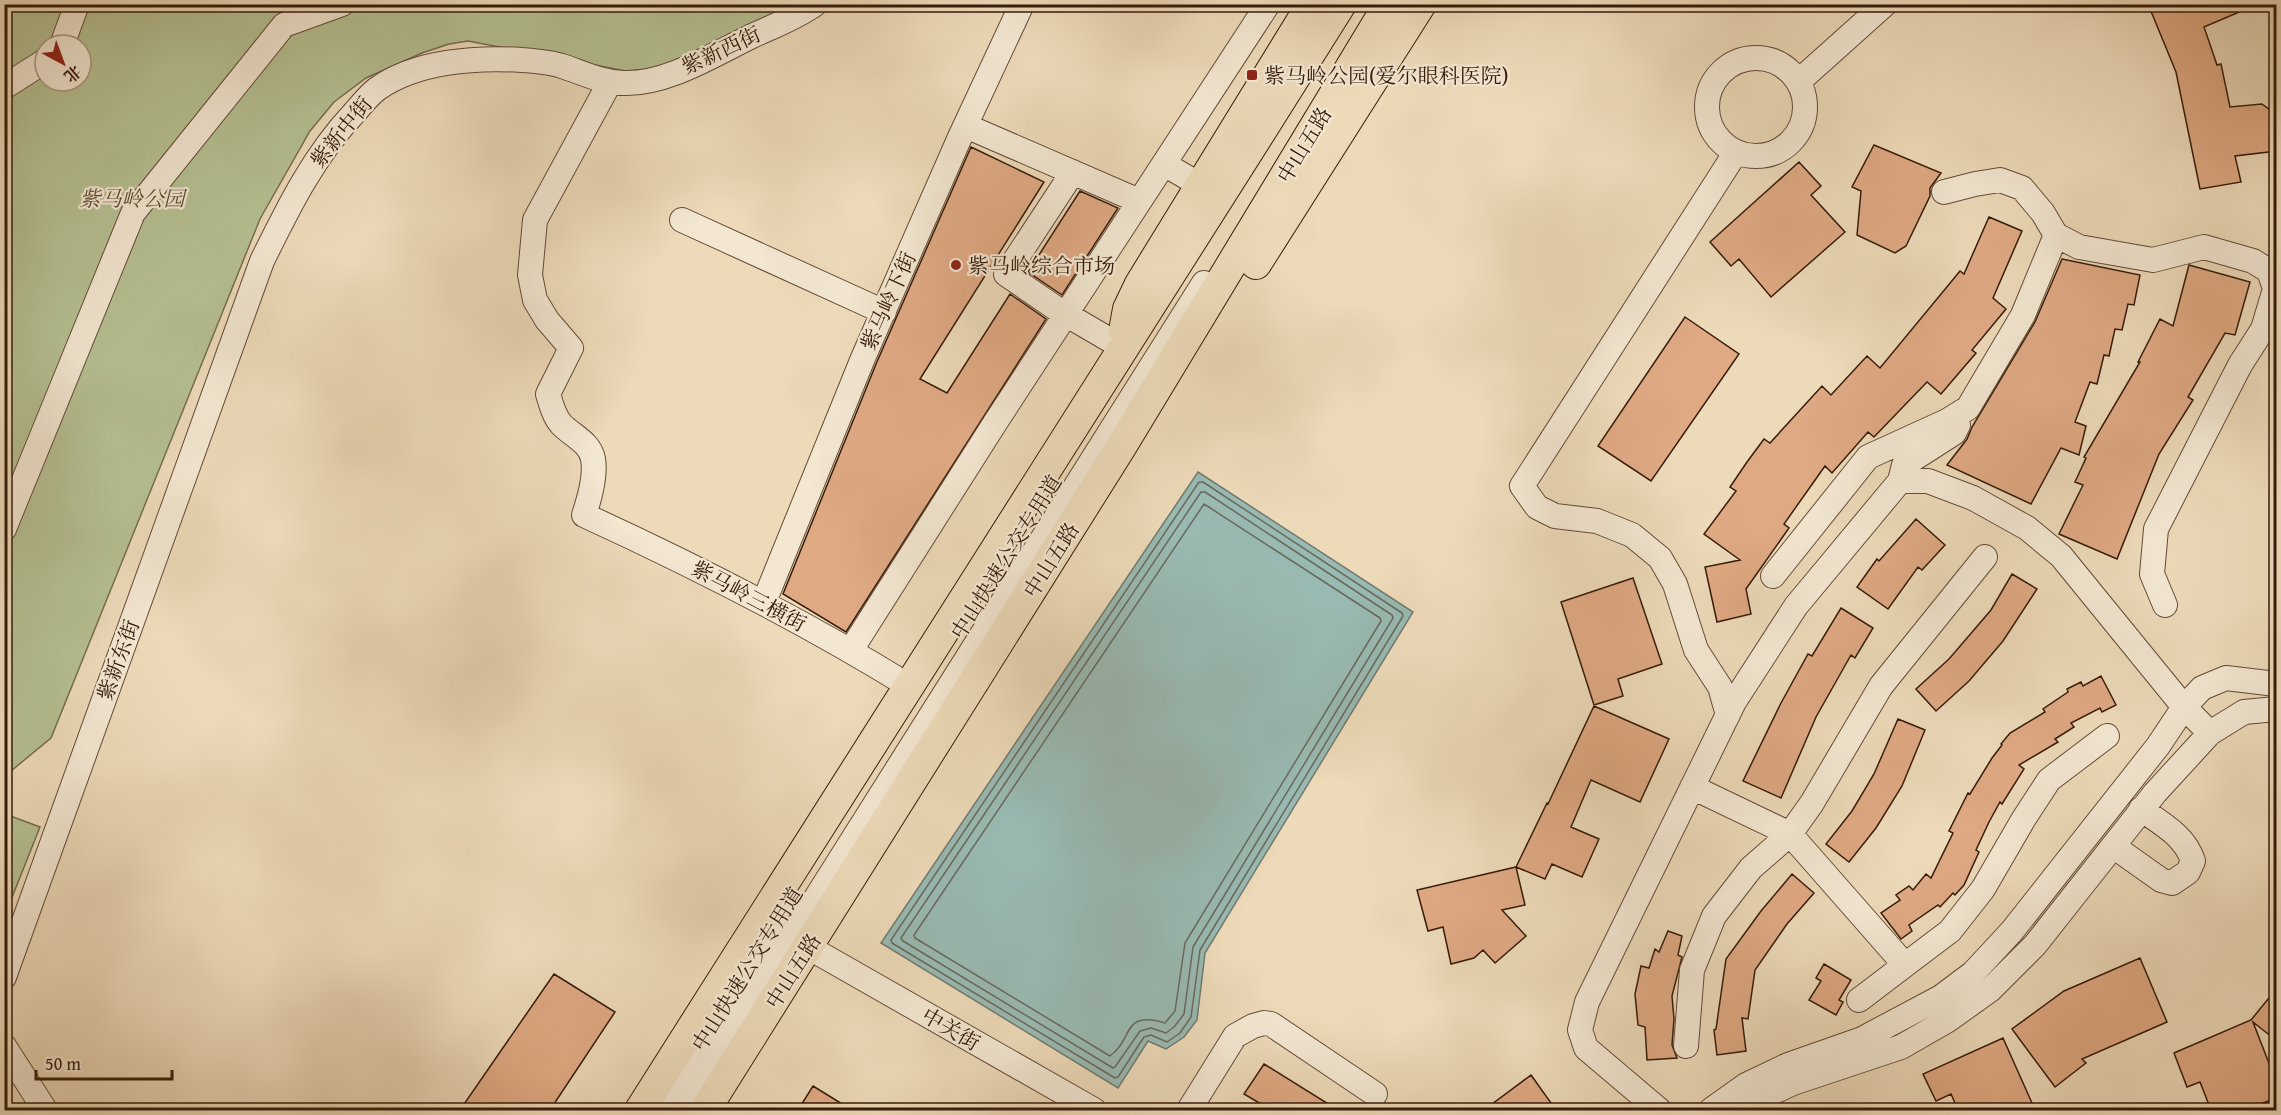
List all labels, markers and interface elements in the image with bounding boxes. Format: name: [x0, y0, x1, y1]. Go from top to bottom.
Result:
street label: 紫新西街: [676, 18, 766, 82]
north arrow: [33, 33, 93, 93]
text: 北: [59, 60, 87, 89]
place label: 紫马岭公园(爱尔眼科医院): [1264, 60, 1509, 91]
marker: 紫马岭公园(爱尔眼科医院): [1245, 68, 1259, 82]
street label: 紫新中街: [303, 90, 379, 174]
street label: 中山五路: [1269, 101, 1339, 189]
park label: 紫马岭公园: [80, 183, 187, 214]
street label: 紫马岭下街: [852, 247, 924, 355]
place label: 紫马岭综合市场: [968, 250, 1115, 281]
marker: 紫马岭综合市场: [949, 258, 963, 272]
street label: 中山快速公交专用道: [943, 469, 1069, 645]
street label: 中山五路: [1016, 516, 1086, 604]
street label: 紫马岭三横街: [686, 553, 812, 639]
street label: 紫新东街: [89, 615, 147, 705]
street label: 中山快速公交专用道: [684, 881, 810, 1057]
street label: 中山五路: [758, 927, 828, 1015]
street label: 中关街: [916, 1000, 986, 1058]
scale bar: [36, 1043, 172, 1081]
text: 50 m: [45, 1050, 81, 1077]

